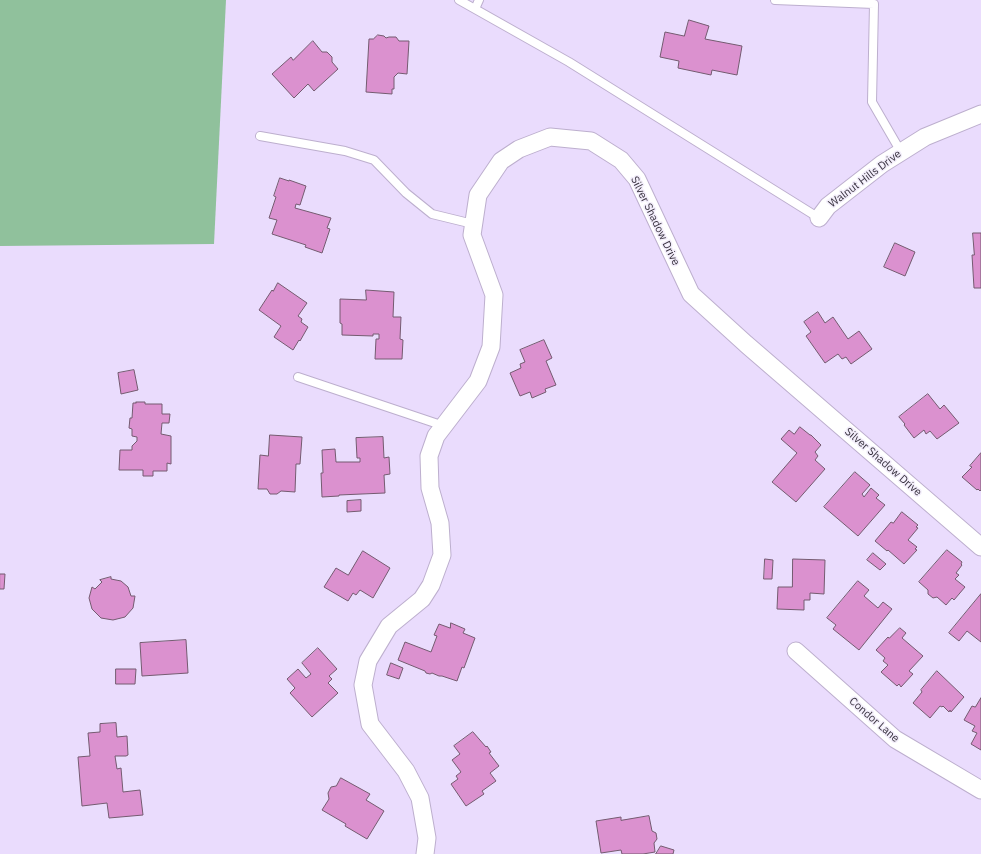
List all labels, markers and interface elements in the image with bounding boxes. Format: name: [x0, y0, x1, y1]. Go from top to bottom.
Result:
street label: Walnut Hills Drive: [826, 147, 904, 211]
street label: Silver Shadow Drive: [628, 174, 682, 268]
street label: Silver Shadow Drive: [842, 425, 924, 499]
street label: Condor Lane: [846, 695, 902, 745]

